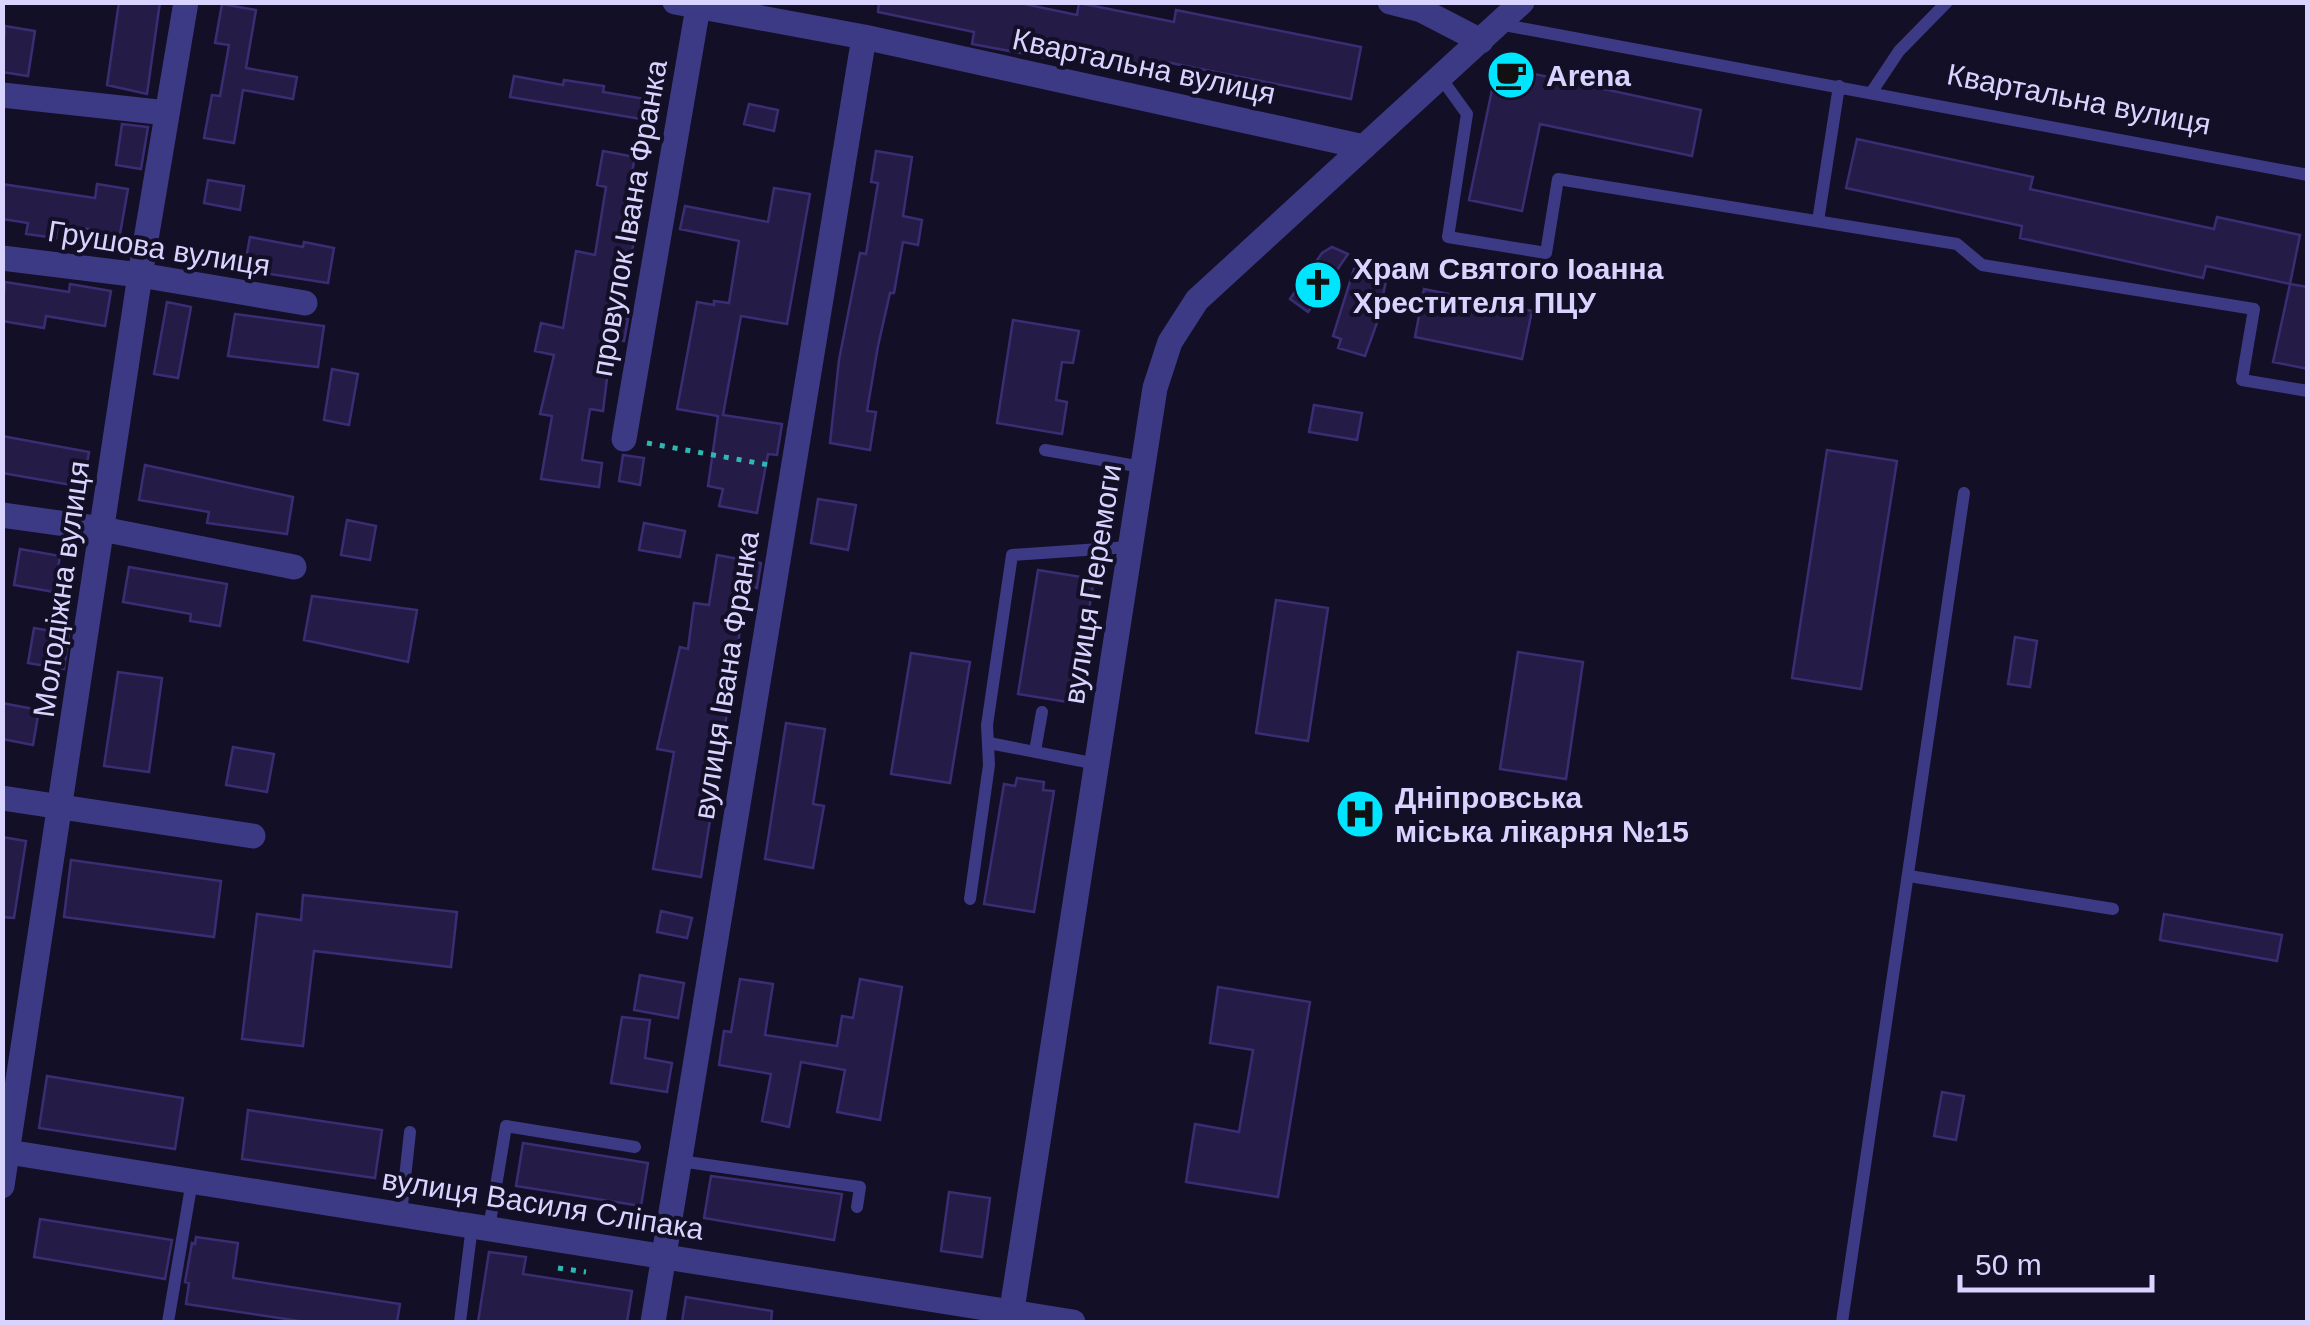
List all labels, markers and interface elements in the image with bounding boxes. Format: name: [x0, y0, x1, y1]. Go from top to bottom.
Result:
street label: Квартальна вулиця: [1010, 22, 1278, 110]
cafe icon: Arena: [1485, 49, 1537, 101]
street label: провулок Івана Франка: [585, 57, 673, 379]
street label: Квартальна вулиця: [1944, 57, 2214, 141]
place label: Arena: [1546, 59, 1631, 92]
street label: Грушова вулиця: [46, 214, 272, 282]
place label: Храм Святого Іоанна Хрестителя ПЦУ: [1353, 252, 1664, 319]
church icon: Храм Святого Іоанна Хрестителя ПЦУ: [1292, 259, 1344, 311]
street label: Молодіжна вулиця: [27, 459, 95, 719]
street label: вулиця Перемоги: [1057, 462, 1127, 706]
street label: вулиця Івана Франка: [687, 528, 765, 821]
place label: Дніпровська міська лікарня №15: [1395, 781, 1689, 848]
hospital icon: Дніпровська міська лікарня №15: [1334, 788, 1386, 840]
street label: вулиця Василя Сліпака: [380, 1162, 707, 1246]
scale bar: [1960, 1230, 2152, 1292]
text: 50 m: [1975, 1248, 2042, 1281]

